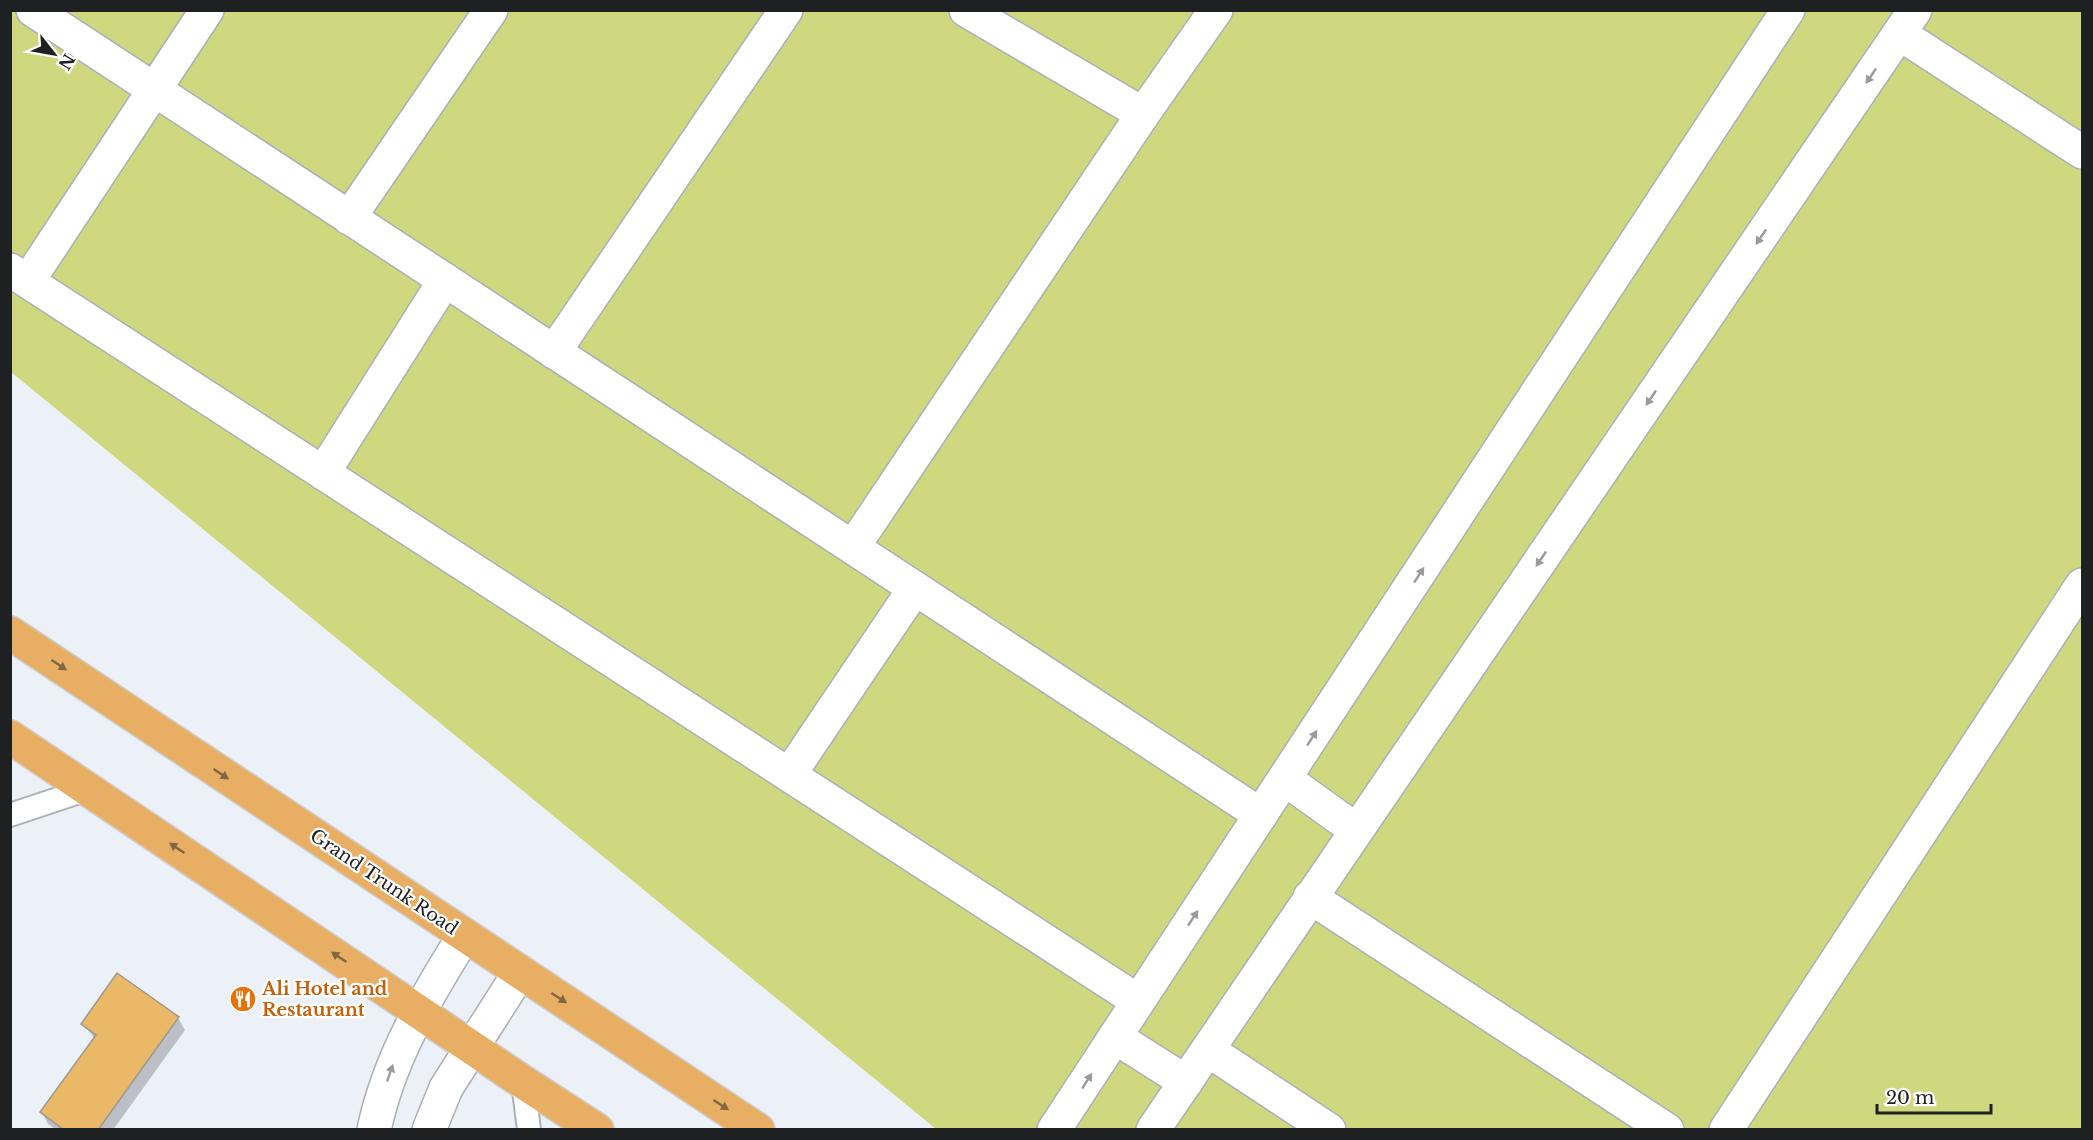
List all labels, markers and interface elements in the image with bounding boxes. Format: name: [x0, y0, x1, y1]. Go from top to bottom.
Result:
north arrow: [24, 24, 84, 84]
text: N: [54, 50, 79, 73]
one-way arrow: [1865, 68, 1877, 84]
one-way arrow: [1755, 229, 1767, 245]
one-way arrow: [1645, 390, 1657, 406]
one-way arrow: [1535, 551, 1547, 567]
one-way arrow: [1413, 567, 1425, 583]
one-way arrow: [51, 660, 67, 671]
one-way arrow: [1307, 730, 1318, 746]
one-way arrow: [213, 768, 229, 780]
street label: Grand Trunk Road: [306, 824, 462, 940]
one-way arrow: [169, 843, 185, 854]
one-way arrow: [1188, 910, 1199, 926]
one-way arrow: [331, 952, 347, 963]
place label: Ali Hotel and Restaurant: [261, 978, 388, 1021]
restaurant icon: Ali Hotel and Restaurant: [228, 984, 258, 1014]
one-way arrow: [551, 992, 567, 1003]
one-way arrow: [386, 1064, 396, 1082]
one-way arrow: [1081, 1073, 1092, 1089]
scale bar: [1877, 1077, 1991, 1115]
text: 20 m: [1886, 1087, 1934, 1109]
one-way arrow: [713, 1099, 729, 1111]

